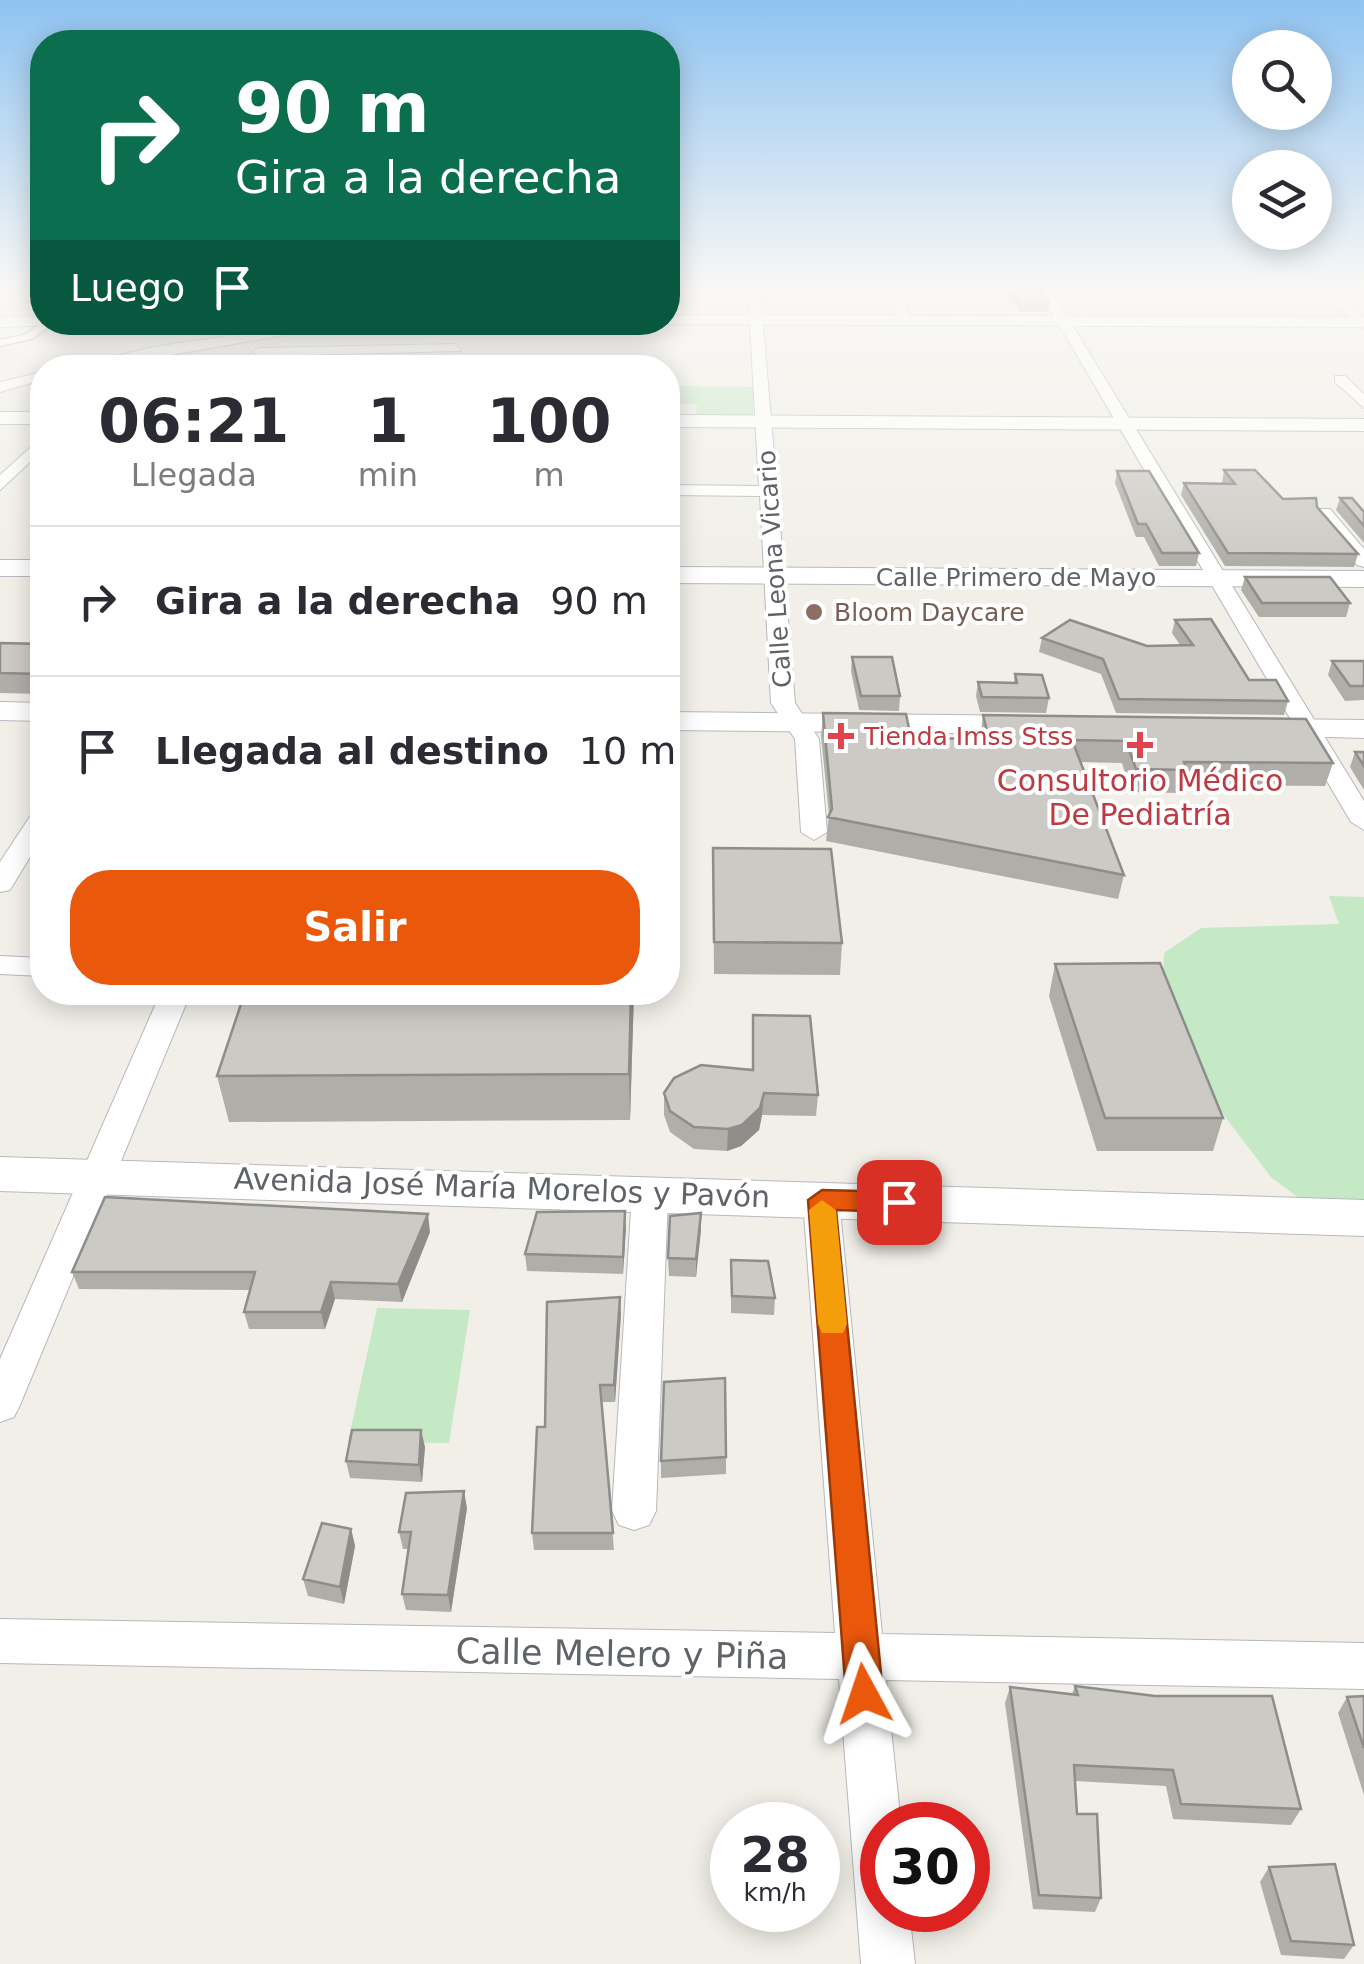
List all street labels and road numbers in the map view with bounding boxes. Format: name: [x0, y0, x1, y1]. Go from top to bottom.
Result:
street label: Calle Leona Vicario: [752, 449, 797, 689]
street label: Calle Primero de Mayo: [876, 563, 1156, 592]
street label: Avenida José María Morelos y Pavón: [233, 1161, 771, 1214]
street label: Calle Melero y Piña: [455, 1631, 789, 1677]

